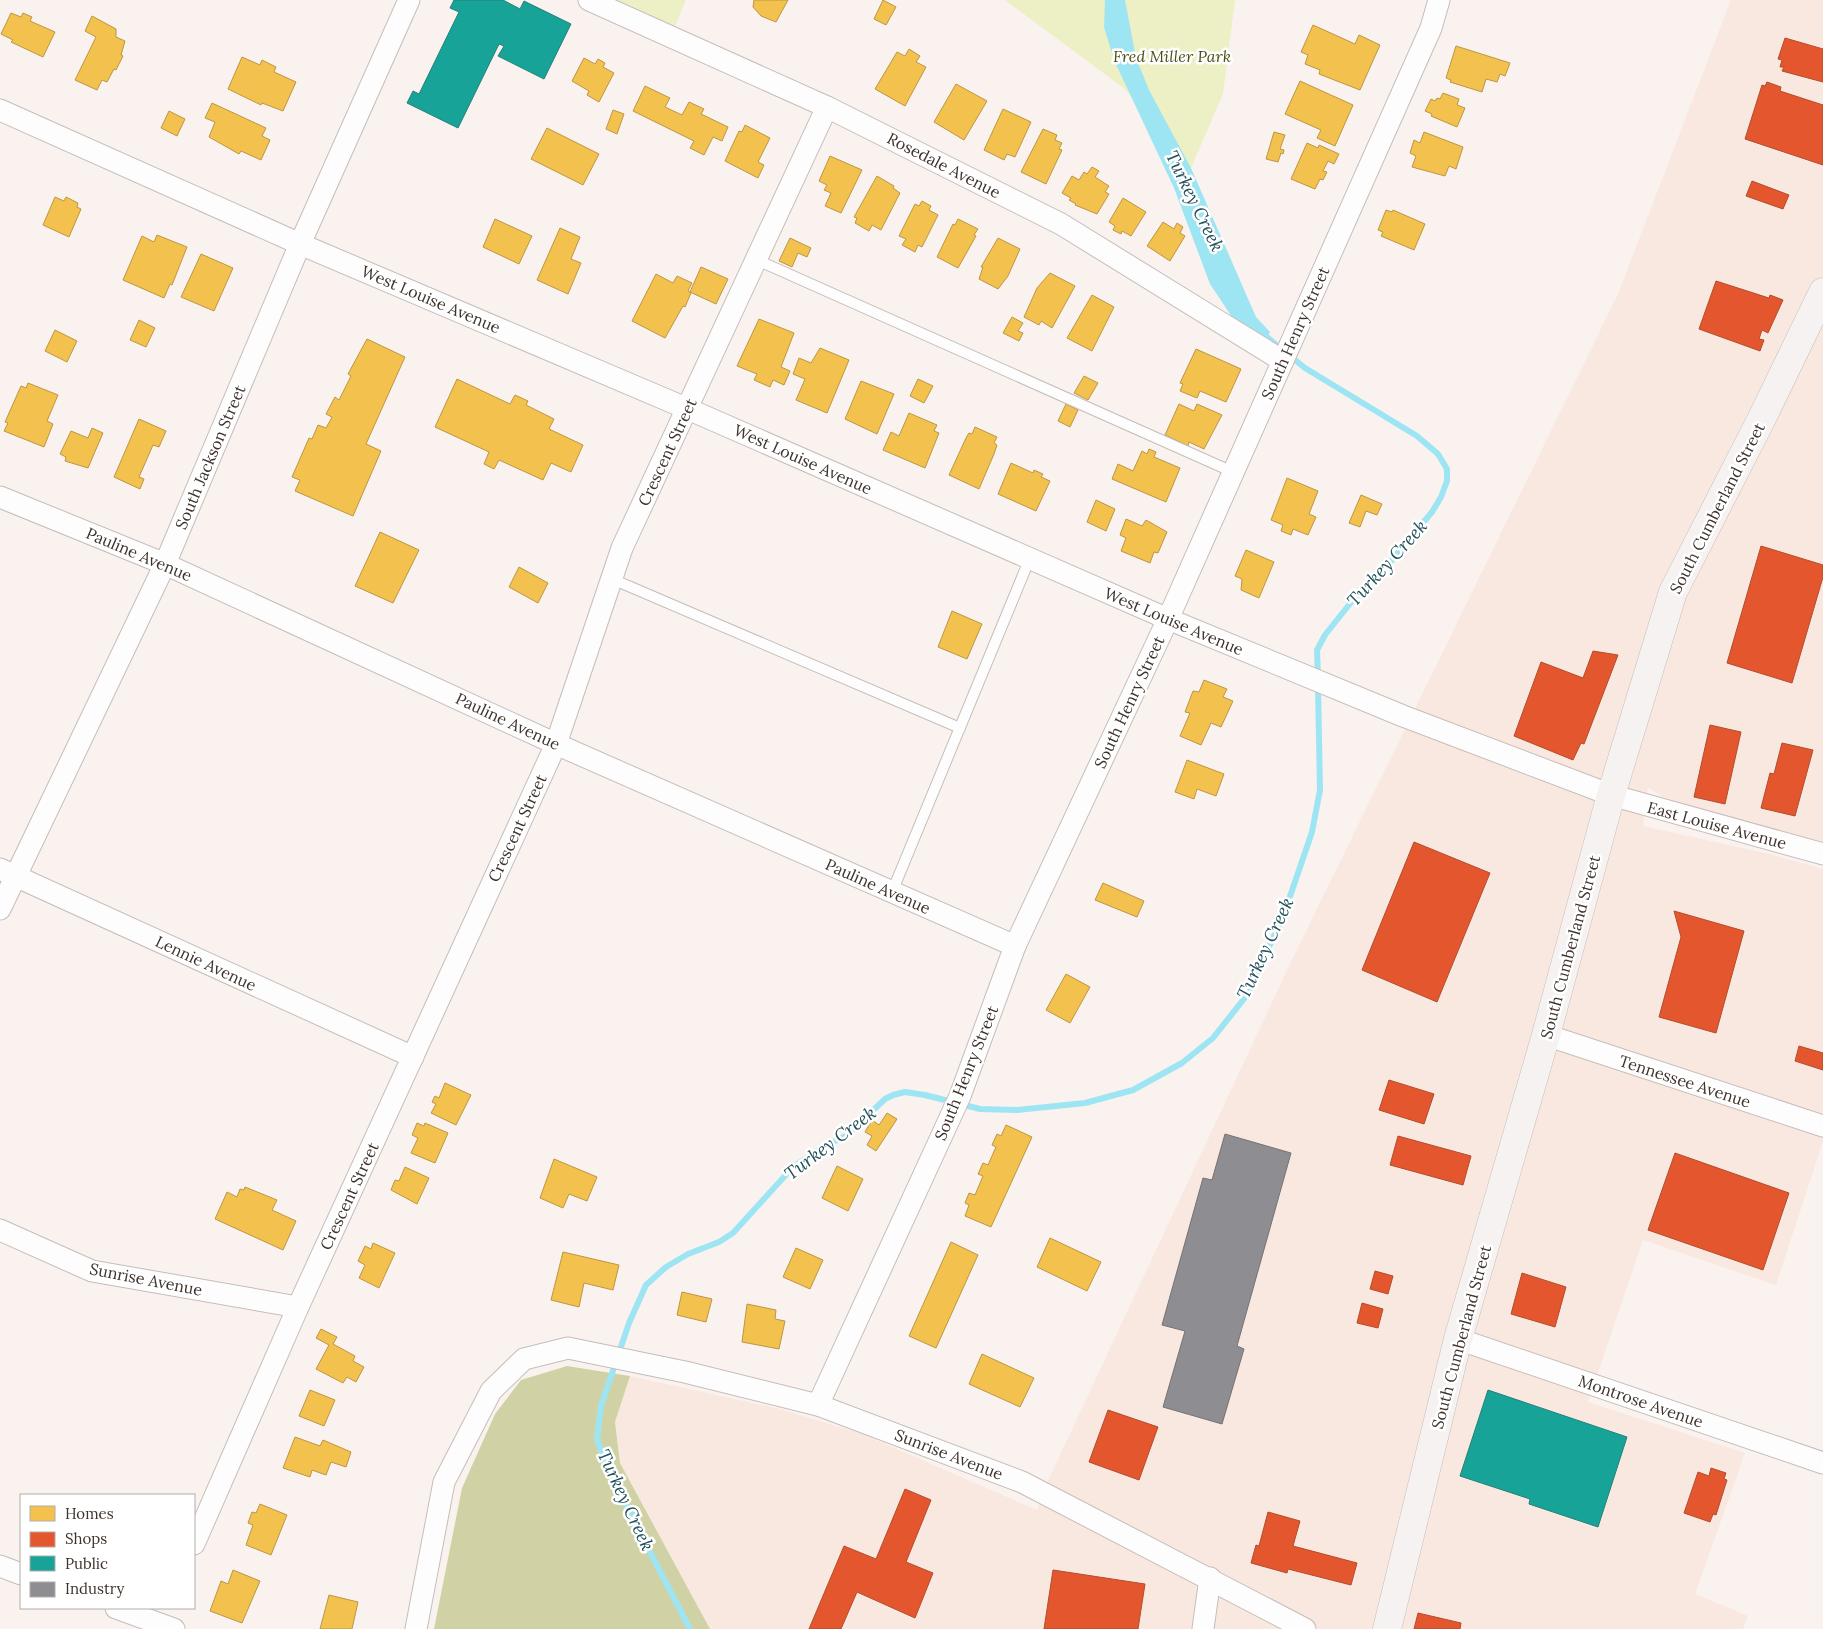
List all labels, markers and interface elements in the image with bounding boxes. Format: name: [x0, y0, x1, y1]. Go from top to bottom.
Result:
park label: Fred Miller Park: [1113, 46, 1231, 66]
street label: Rosedale Avenue: [884, 128, 1004, 202]
water label: Turkey Creek: [1161, 147, 1229, 255]
street label: West Louise Avenue: [359, 261, 504, 337]
street label: South Henry Street: [1257, 263, 1334, 403]
street label: South Jackson Street: [170, 381, 250, 532]
street label: Crescent Street: [633, 394, 701, 509]
street label: South Cumberland Street: [1665, 418, 1769, 597]
street label: West Louise Avenue: [731, 420, 875, 499]
water label: Turkey Creek: [1342, 515, 1432, 611]
street label: Pauline Avenue: [83, 523, 195, 585]
street label: West Louise Avenue: [1102, 583, 1247, 659]
street label: South Henry Street: [1090, 632, 1169, 771]
street label: Pauline Avenue: [453, 688, 564, 754]
street label: Crescent Street: [483, 770, 551, 885]
street label: East Louise Avenue: [1645, 797, 1789, 853]
street label: South Cumberland Street: [1536, 852, 1604, 1041]
street label: Pauline Avenue: [822, 854, 934, 918]
water label: Turkey Creek: [1232, 894, 1298, 1002]
street label: Lennie Avenue: [152, 931, 260, 995]
street label: South Henry Street: [930, 1002, 1002, 1143]
street label: Tennessee Avenue: [1617, 1050, 1753, 1112]
water label: Turkey Creek: [780, 1101, 880, 1185]
street label: Crescent Street: [315, 1138, 383, 1253]
street label: South Cumberland Street: [1427, 1242, 1495, 1431]
street label: Sunrise Avenue: [88, 1258, 204, 1300]
street label: Montrose Avenue: [1576, 1370, 1706, 1432]
street label: Sunrise Avenue: [892, 1424, 1006, 1484]
water label: Turkey Creek: [593, 1446, 659, 1554]
legend: [20, 1494, 195, 1609]
text: Homes: [65, 1504, 114, 1523]
text: Shops: [65, 1529, 107, 1548]
text: Public: [65, 1554, 108, 1573]
text: Industry: [65, 1579, 124, 1598]

